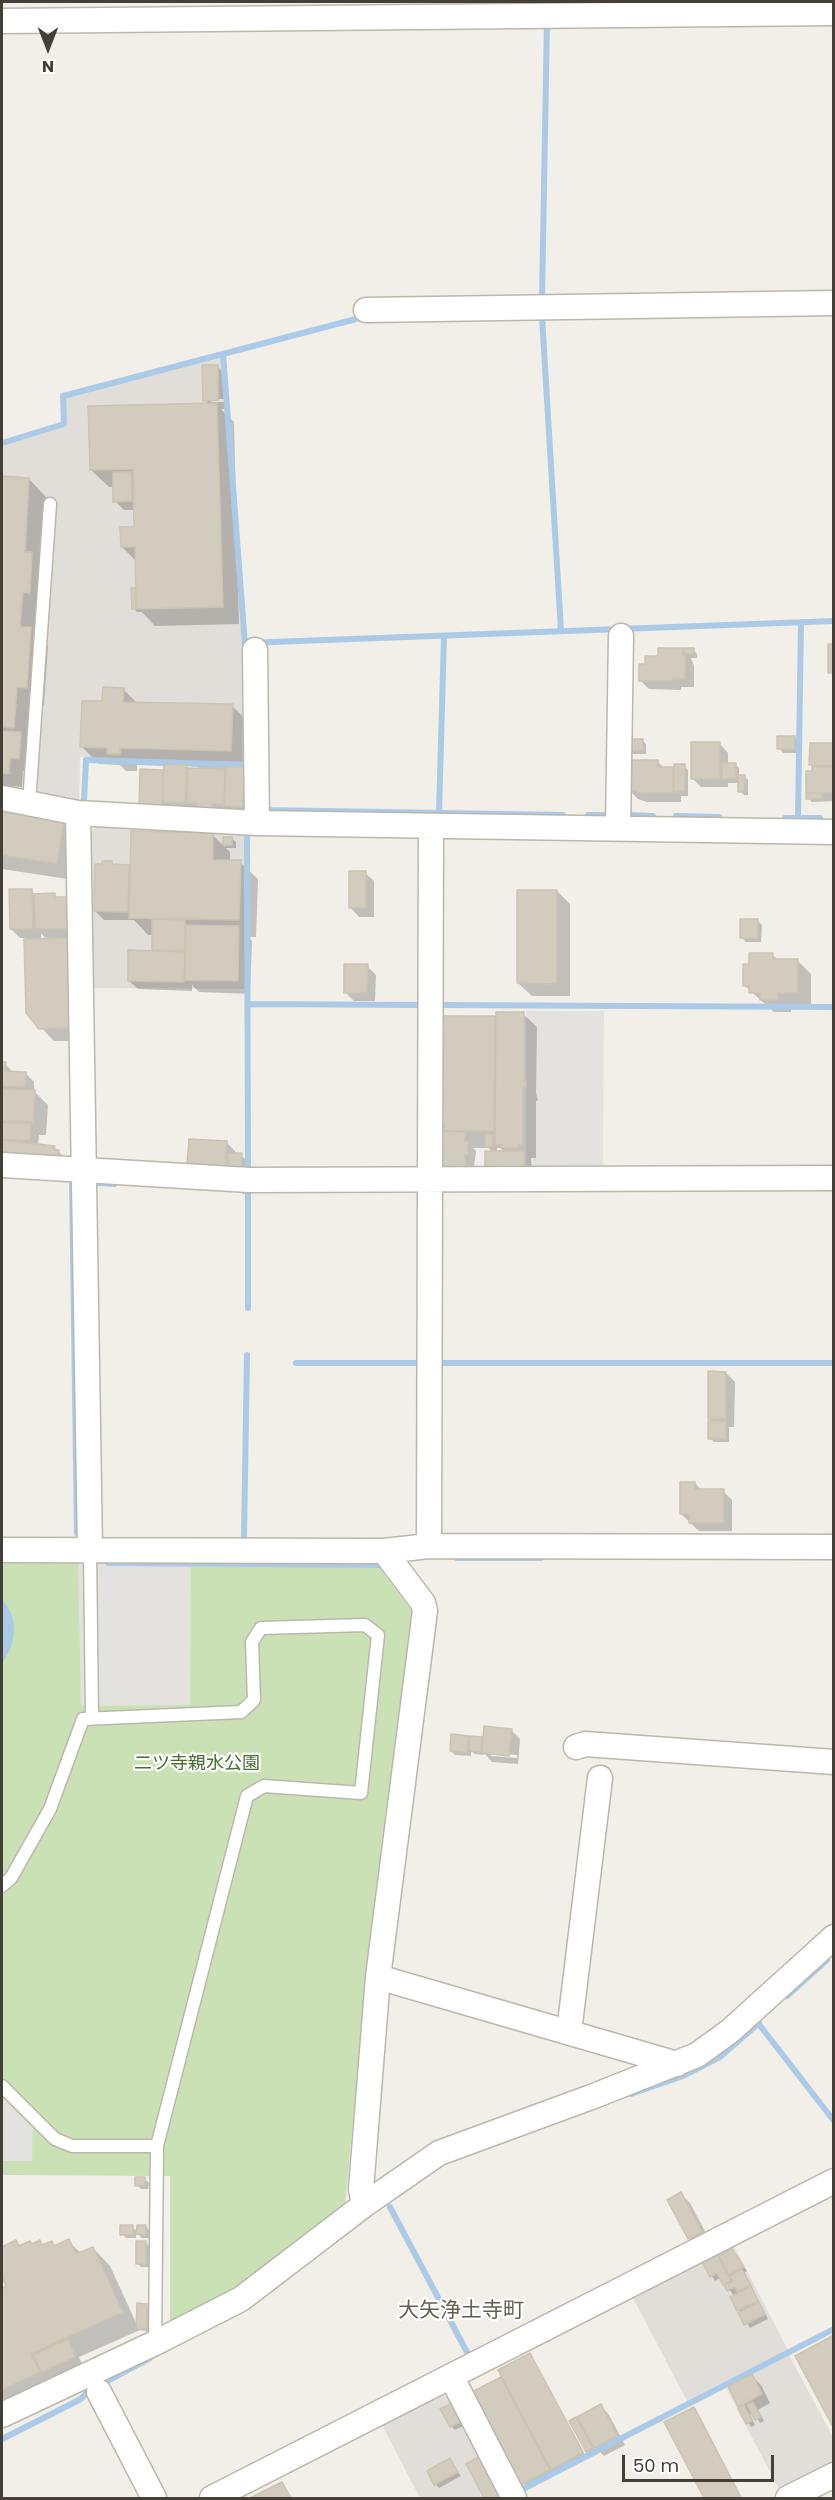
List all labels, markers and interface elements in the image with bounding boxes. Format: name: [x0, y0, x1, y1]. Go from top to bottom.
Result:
north arrow: [18, 18, 78, 78]
text: N: [42, 55, 54, 78]
park label: 二ツ寺親水公園: [134, 1753, 260, 1775]
district label: 大矢浄土寺町: [398, 2299, 524, 2325]
scale bar: [625, 2443, 776, 2481]
text: 50 m: [633, 2453, 679, 2478]

